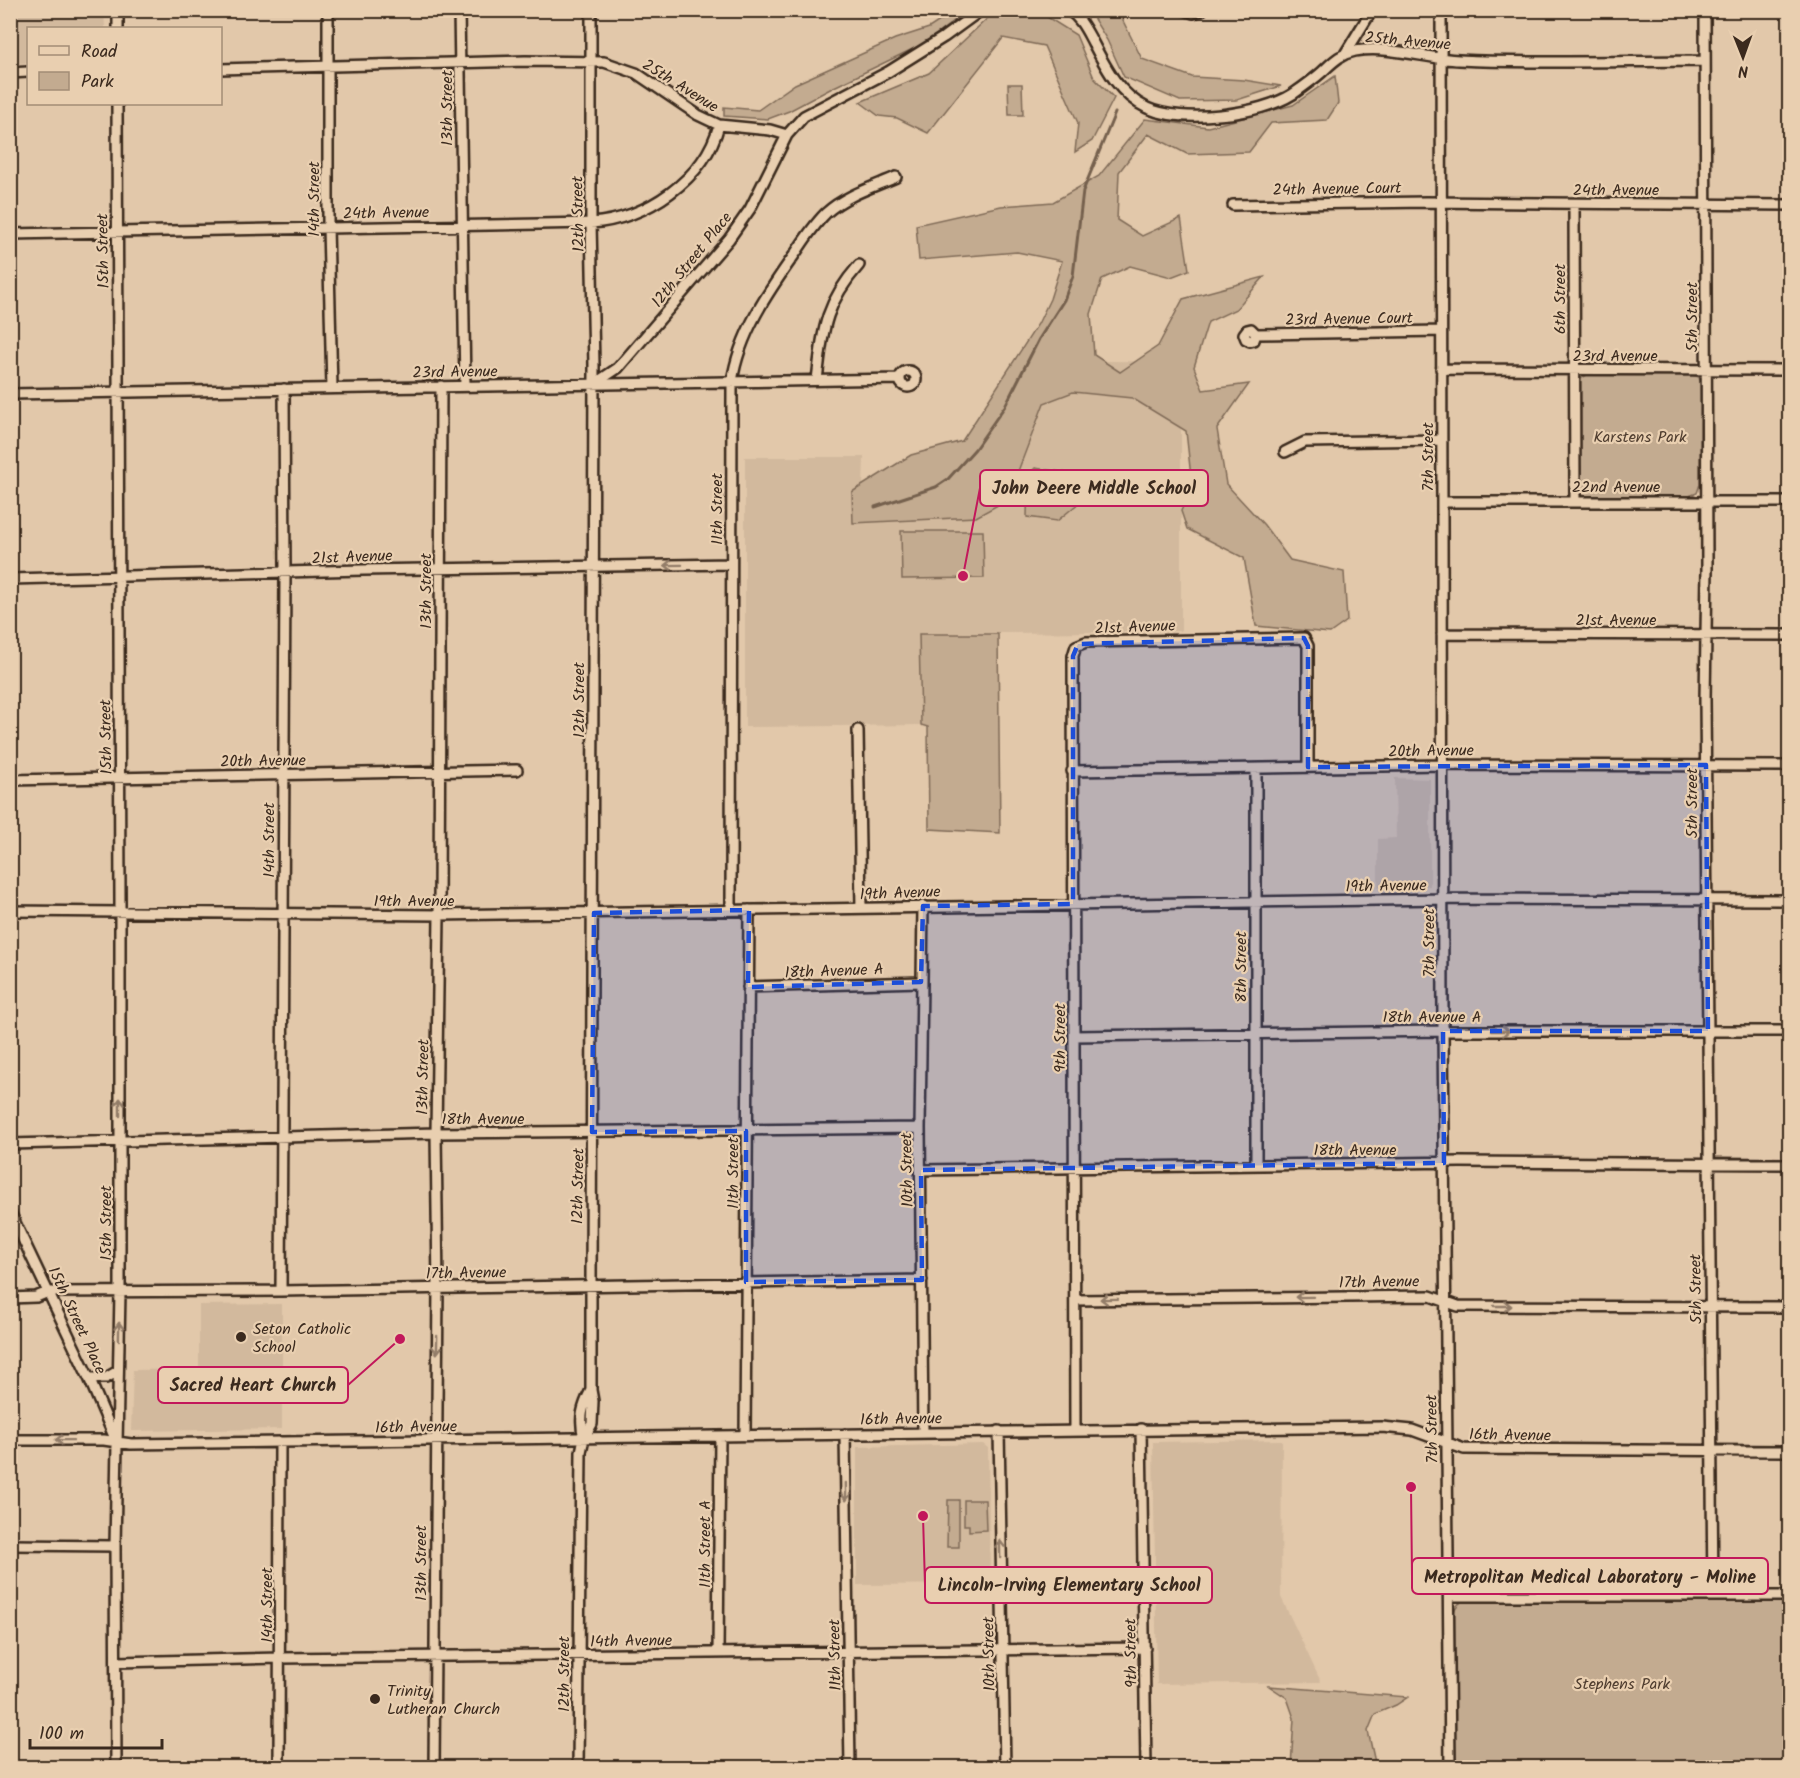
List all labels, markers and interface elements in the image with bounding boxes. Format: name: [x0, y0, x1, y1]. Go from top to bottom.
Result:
street label: 25th Avenue: [1364, 25, 1452, 58]
legend: [27, 27, 222, 105]
north arrow: [1713, 27, 1773, 87]
text: Road: [81, 38, 118, 67]
street label: 25th Avenue: [637, 53, 723, 120]
text: N: [1738, 58, 1749, 83]
text: Park: [81, 68, 114, 97]
street label: 13th Street: [435, 69, 460, 146]
street label: 14th Street: [302, 160, 327, 237]
street label: 12th Street: [565, 175, 592, 252]
street label: 24th Avenue Court: [1272, 176, 1402, 203]
street label: 24th Avenue: [1573, 178, 1659, 203]
street label: 24th Avenue: [343, 200, 429, 227]
street label: 12th Street Place: [646, 207, 739, 313]
street label: 15th Street: [90, 212, 117, 289]
street label: 6th Street: [1548, 263, 1573, 334]
street label: 5th Street: [1680, 281, 1705, 352]
street label: 23rd Avenue Court: [1285, 306, 1414, 333]
street label: 23rd Avenue: [1572, 344, 1658, 369]
street label: 23rd Avenue: [412, 359, 498, 386]
street label: 7th Street: [1416, 422, 1441, 492]
park label: Karstens Park: [1593, 425, 1687, 450]
callout: John Deere Middle School: [980, 470, 1208, 506]
street label: 11th Street: [705, 472, 730, 545]
text: John Deere Middle School: [992, 475, 1196, 504]
street label: 22nd Avenue: [1572, 475, 1660, 500]
street label: 21st Avenue: [311, 544, 393, 571]
street label: 13th Street: [414, 552, 439, 629]
one-way arrow: [663, 559, 683, 571]
street label: 21st Avenue: [1576, 608, 1656, 633]
street label: 21st Avenue: [1094, 614, 1176, 641]
street label: 12th Street: [567, 661, 592, 738]
street label: 15th Street: [93, 698, 120, 775]
street label: 20th Avenue: [1388, 738, 1474, 765]
street label: 20th Avenue: [220, 748, 306, 775]
street label: 5th Street: [1680, 767, 1705, 838]
street label: 14th Street: [257, 801, 282, 878]
street label: 19th Avenue: [1345, 873, 1427, 900]
street label: 19th Avenue: [859, 880, 941, 907]
street label: 19th Avenue: [373, 889, 455, 914]
street label: 7th Street: [1417, 908, 1442, 978]
street label: 8th Street: [1229, 931, 1254, 1003]
street label: 18th Avenue A: [784, 957, 884, 986]
street label: 9th Street: [1048, 1002, 1073, 1073]
street label: 18th Avenue A: [1382, 1005, 1482, 1030]
one-way arrow: [1491, 1025, 1511, 1037]
street label: 13th Street: [410, 1038, 437, 1115]
one-way arrow: [114, 1098, 126, 1118]
street label: 18th Avenue: [442, 1107, 524, 1132]
street label: 10th Street: [894, 1132, 921, 1208]
street label: 11th Street: [721, 1136, 746, 1209]
street label: 18th Avenue: [1314, 1138, 1396, 1163]
street label: 12th Street: [565, 1147, 592, 1224]
street label: 15th Street: [94, 1185, 119, 1261]
street label: 5th Street: [1683, 1253, 1710, 1324]
street label: 17th Avenue: [425, 1260, 507, 1287]
street label: 15th Street Place: [41, 1263, 113, 1379]
street label: 17th Avenue: [1338, 1269, 1420, 1296]
one-way arrow: [1294, 1291, 1314, 1303]
one-way arrow: [1099, 1293, 1119, 1305]
one-way arrow: [1492, 1300, 1512, 1312]
place label: Seton Catholic School: [253, 1317, 351, 1360]
one-way arrow: [113, 1322, 125, 1342]
marker: Seton Catholic School: [234, 1330, 248, 1344]
one-way arrow: [431, 1335, 443, 1355]
callout: Sacred Heart Church: [158, 1367, 348, 1403]
text: Sacred Heart Church: [170, 1372, 336, 1401]
street label: 7th Street: [1419, 1393, 1446, 1464]
street label: 16th Avenue: [860, 1406, 942, 1433]
street label: 16th Avenue: [375, 1414, 457, 1441]
street label: 16th Avenue: [1469, 1422, 1551, 1449]
one-way arrow: [54, 1434, 74, 1445]
one-way arrow: [840, 1482, 852, 1502]
street label: 11th Street A: [693, 1500, 718, 1588]
street label: 13th Street: [409, 1524, 434, 1601]
one-way arrow: [995, 1539, 1006, 1559]
callout: Metropolitan Medical Laboratory - Moline: [1412, 1558, 1768, 1594]
text: Metropolitan Medical Laboratory - Moline: [1424, 1564, 1756, 1593]
street label: 14th Street: [255, 1566, 280, 1643]
callout: Lincoln-Irving Elementary School: [925, 1567, 1212, 1603]
text: Lincoln-Irving Elementary School: [938, 1572, 1201, 1601]
street label: 10th Street: [976, 1616, 1003, 1692]
street label: 9th Street: [1118, 1617, 1145, 1688]
street label: 11th Street: [822, 1618, 849, 1691]
street label: 14th Avenue: [590, 1628, 672, 1655]
street label: 12th Street: [552, 1635, 577, 1712]
park label: Stephens Park: [1574, 1672, 1671, 1697]
place label: Trinity Lutheran Church: [387, 1679, 500, 1722]
marker: Trinity Lutheran Church: [368, 1692, 382, 1706]
scale bar: [30, 1712, 162, 1750]
text: 100 m: [39, 1720, 84, 1749]

